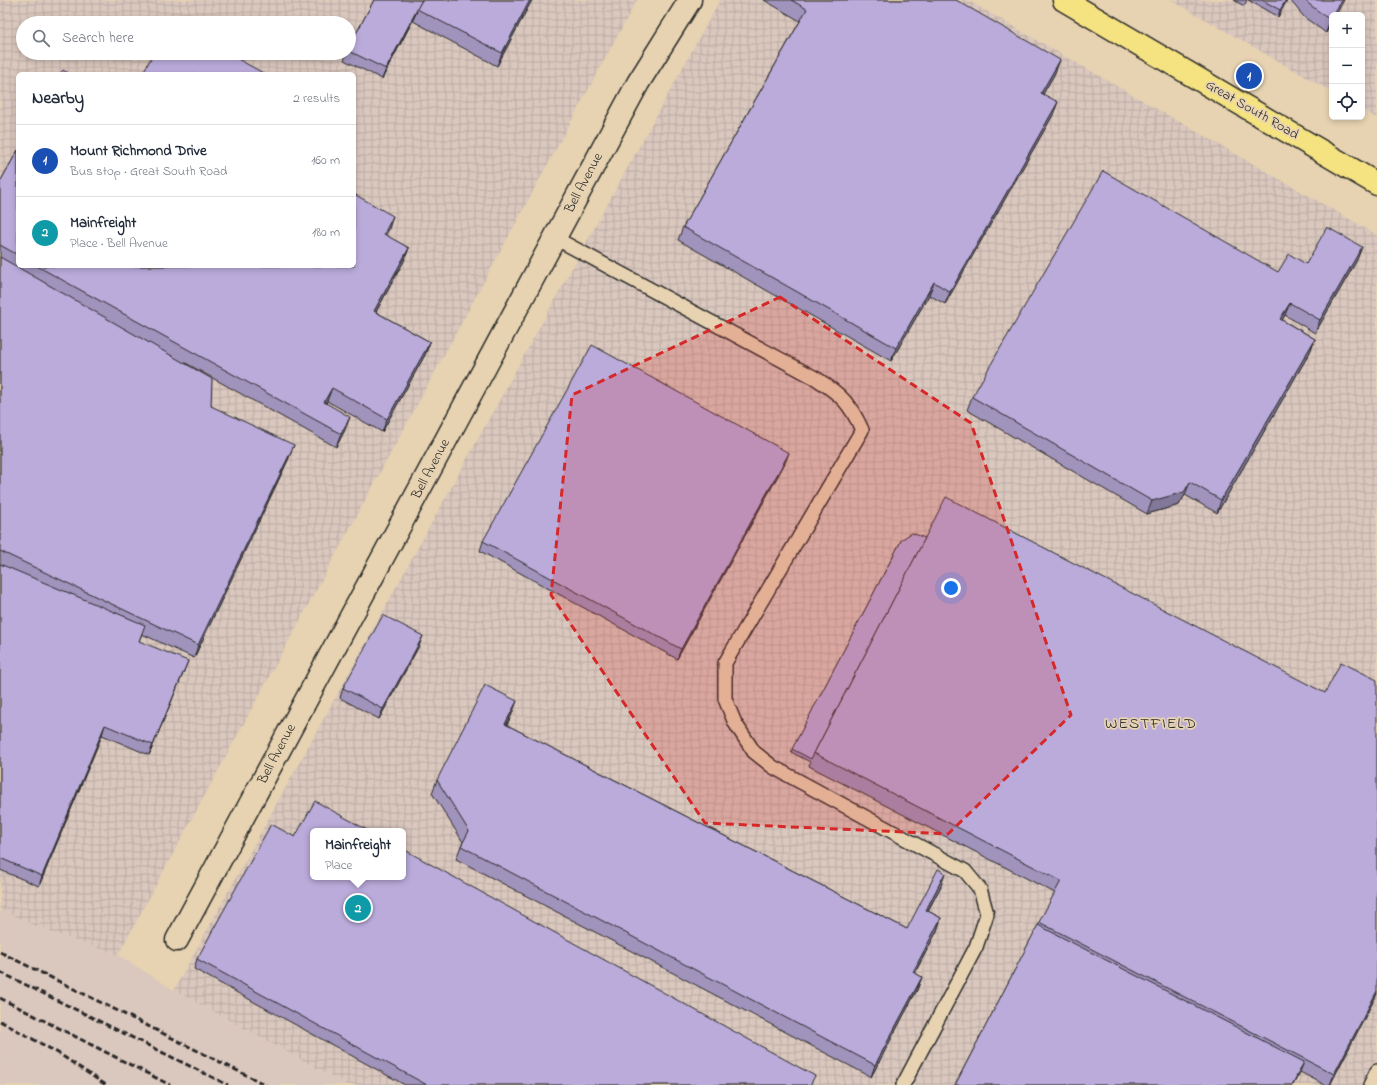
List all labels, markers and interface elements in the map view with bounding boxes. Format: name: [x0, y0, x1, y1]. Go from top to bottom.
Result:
map controls: [1329, 12, 1365, 120]
button: +: [1329, 12, 1365, 48]
search box: [16, 16, 356, 60]
icon: search: [30, 27, 52, 49]
text: Search here: [62, 27, 134, 49]
button: −: [1329, 48, 1365, 84]
pin: 1: [1236, 61, 1262, 91]
street label: Great South Road: [1201, 75, 1303, 145]
button: locate: [1329, 84, 1365, 120]
text: Nearby: [32, 86, 84, 111]
text: 2 results: [293, 89, 340, 108]
text: Mount Richmond Drive: [70, 140, 207, 162]
street label: Bell Avenue: [559, 148, 609, 218]
text: 1: [43, 151, 47, 170]
text: 160 m: [311, 151, 340, 170]
text: Bus stop · Great South Road: [70, 162, 227, 181]
text: Mainfreight: [70, 212, 136, 234]
text: 2: [42, 223, 48, 242]
text: 180 m: [312, 223, 340, 242]
text: Place · Bell Avenue: [70, 234, 168, 253]
street label: Bell Avenue: [406, 434, 456, 504]
your location: [941, 578, 961, 598]
district label: WESTFIELD: [1105, 712, 1197, 736]
street label: Bell Avenue: [252, 719, 302, 789]
popup: [310, 828, 406, 880]
text: Mainfreight: [325, 834, 391, 856]
text: Place: [325, 856, 352, 875]
pin: 2: [345, 893, 371, 923]

